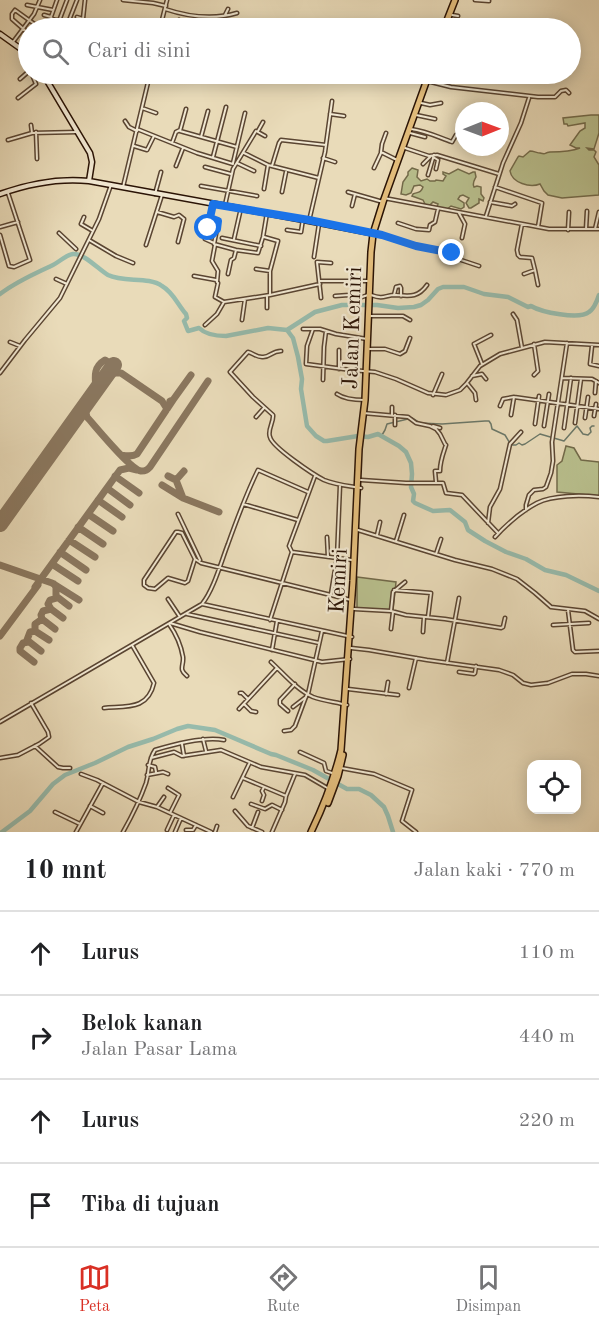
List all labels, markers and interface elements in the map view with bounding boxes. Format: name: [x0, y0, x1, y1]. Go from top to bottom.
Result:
search box: [18, 18, 581, 84]
icon: search: [39, 35, 72, 68]
text: Cari di sini: [87, 40, 191, 62]
north arrow: [455, 102, 509, 156]
route start: [194, 214, 220, 240]
route end: [438, 239, 464, 265]
street label: Jalan Kemiri: [340, 266, 366, 390]
street label: Kemiri: [326, 548, 352, 614]
map controls: [527, 760, 581, 814]
button: locate: [527, 760, 581, 814]
text: 10 mnt: [24, 858, 106, 884]
text: Jalan kaki · 770 m: [413, 861, 575, 881]
icon: ahead: [24, 937, 57, 970]
text: Lurus: [81, 942, 139, 964]
text: 110 m: [519, 943, 575, 963]
text: Belok kanan: [81, 1013, 203, 1035]
icon: right: [24, 1021, 57, 1054]
text: 440 m: [519, 1027, 575, 1047]
text: Jalan Pasar Lama: [81, 1040, 237, 1060]
icon: ahead: [24, 1105, 57, 1138]
text: Lurus: [81, 1110, 139, 1132]
text: 220 m: [519, 1111, 575, 1131]
icon: arrive: [24, 1189, 57, 1222]
text: Tiba di tujuan: [81, 1194, 219, 1216]
tab: Peta: [78, 1261, 111, 1317]
tab: Rute: [267, 1261, 300, 1317]
tab: Disimpan: [455, 1261, 521, 1317]

